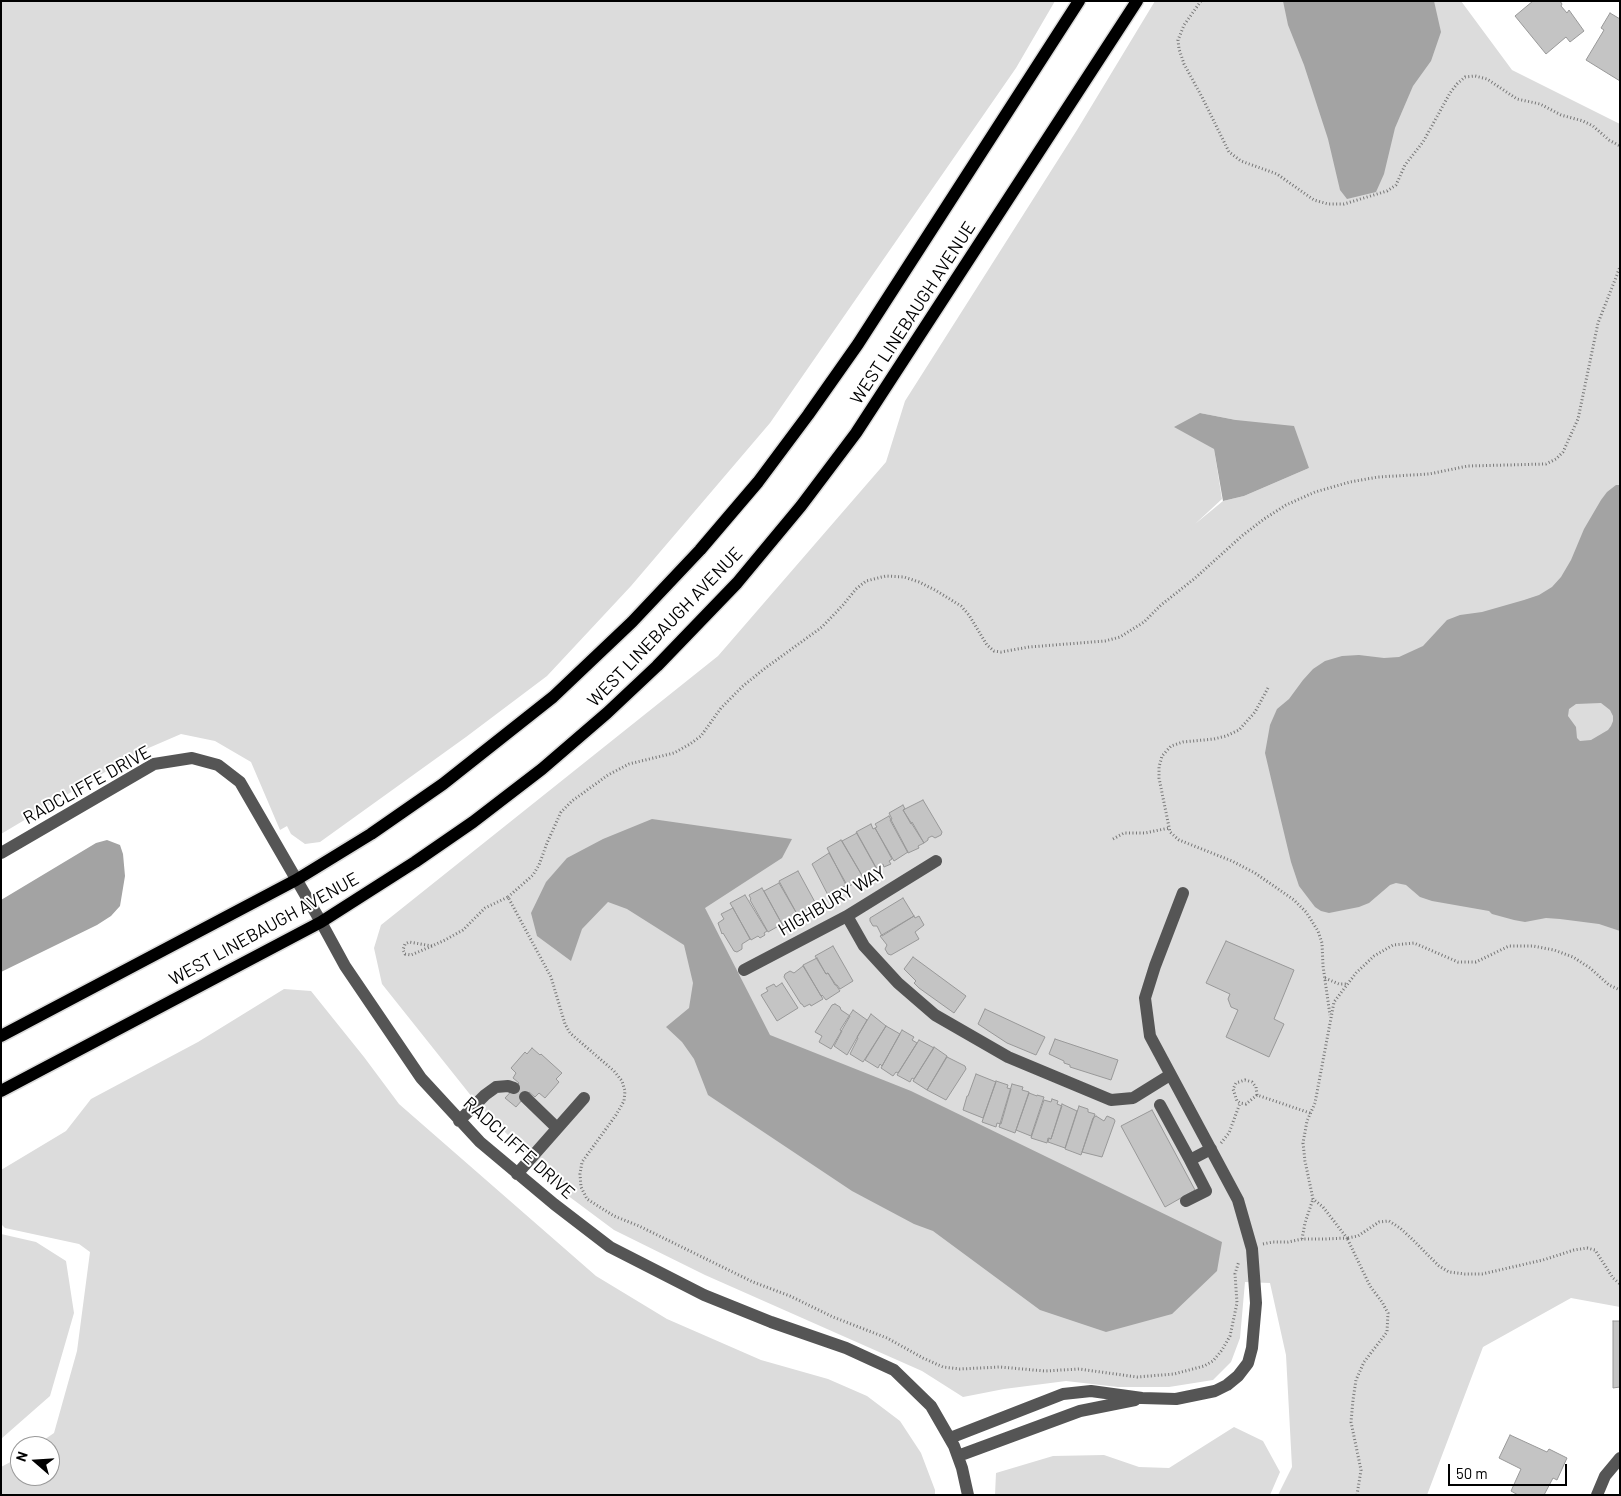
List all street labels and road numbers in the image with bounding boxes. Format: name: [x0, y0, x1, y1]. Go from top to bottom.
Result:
street label: WEST LINEBAUGH AVENUE: [846, 218, 980, 408]
street label: WEST LINEBAUGH AVENUE: [583, 543, 747, 711]
street label: RADCLIFFE DRIVE: [19, 741, 155, 829]
street label: HIGHBURY WAY: [774, 861, 890, 941]
street label: WEST LINEBAUGH AVENUE: [165, 868, 363, 990]
street label: RADCLIFFE DRIVE: [459, 1092, 579, 1204]

